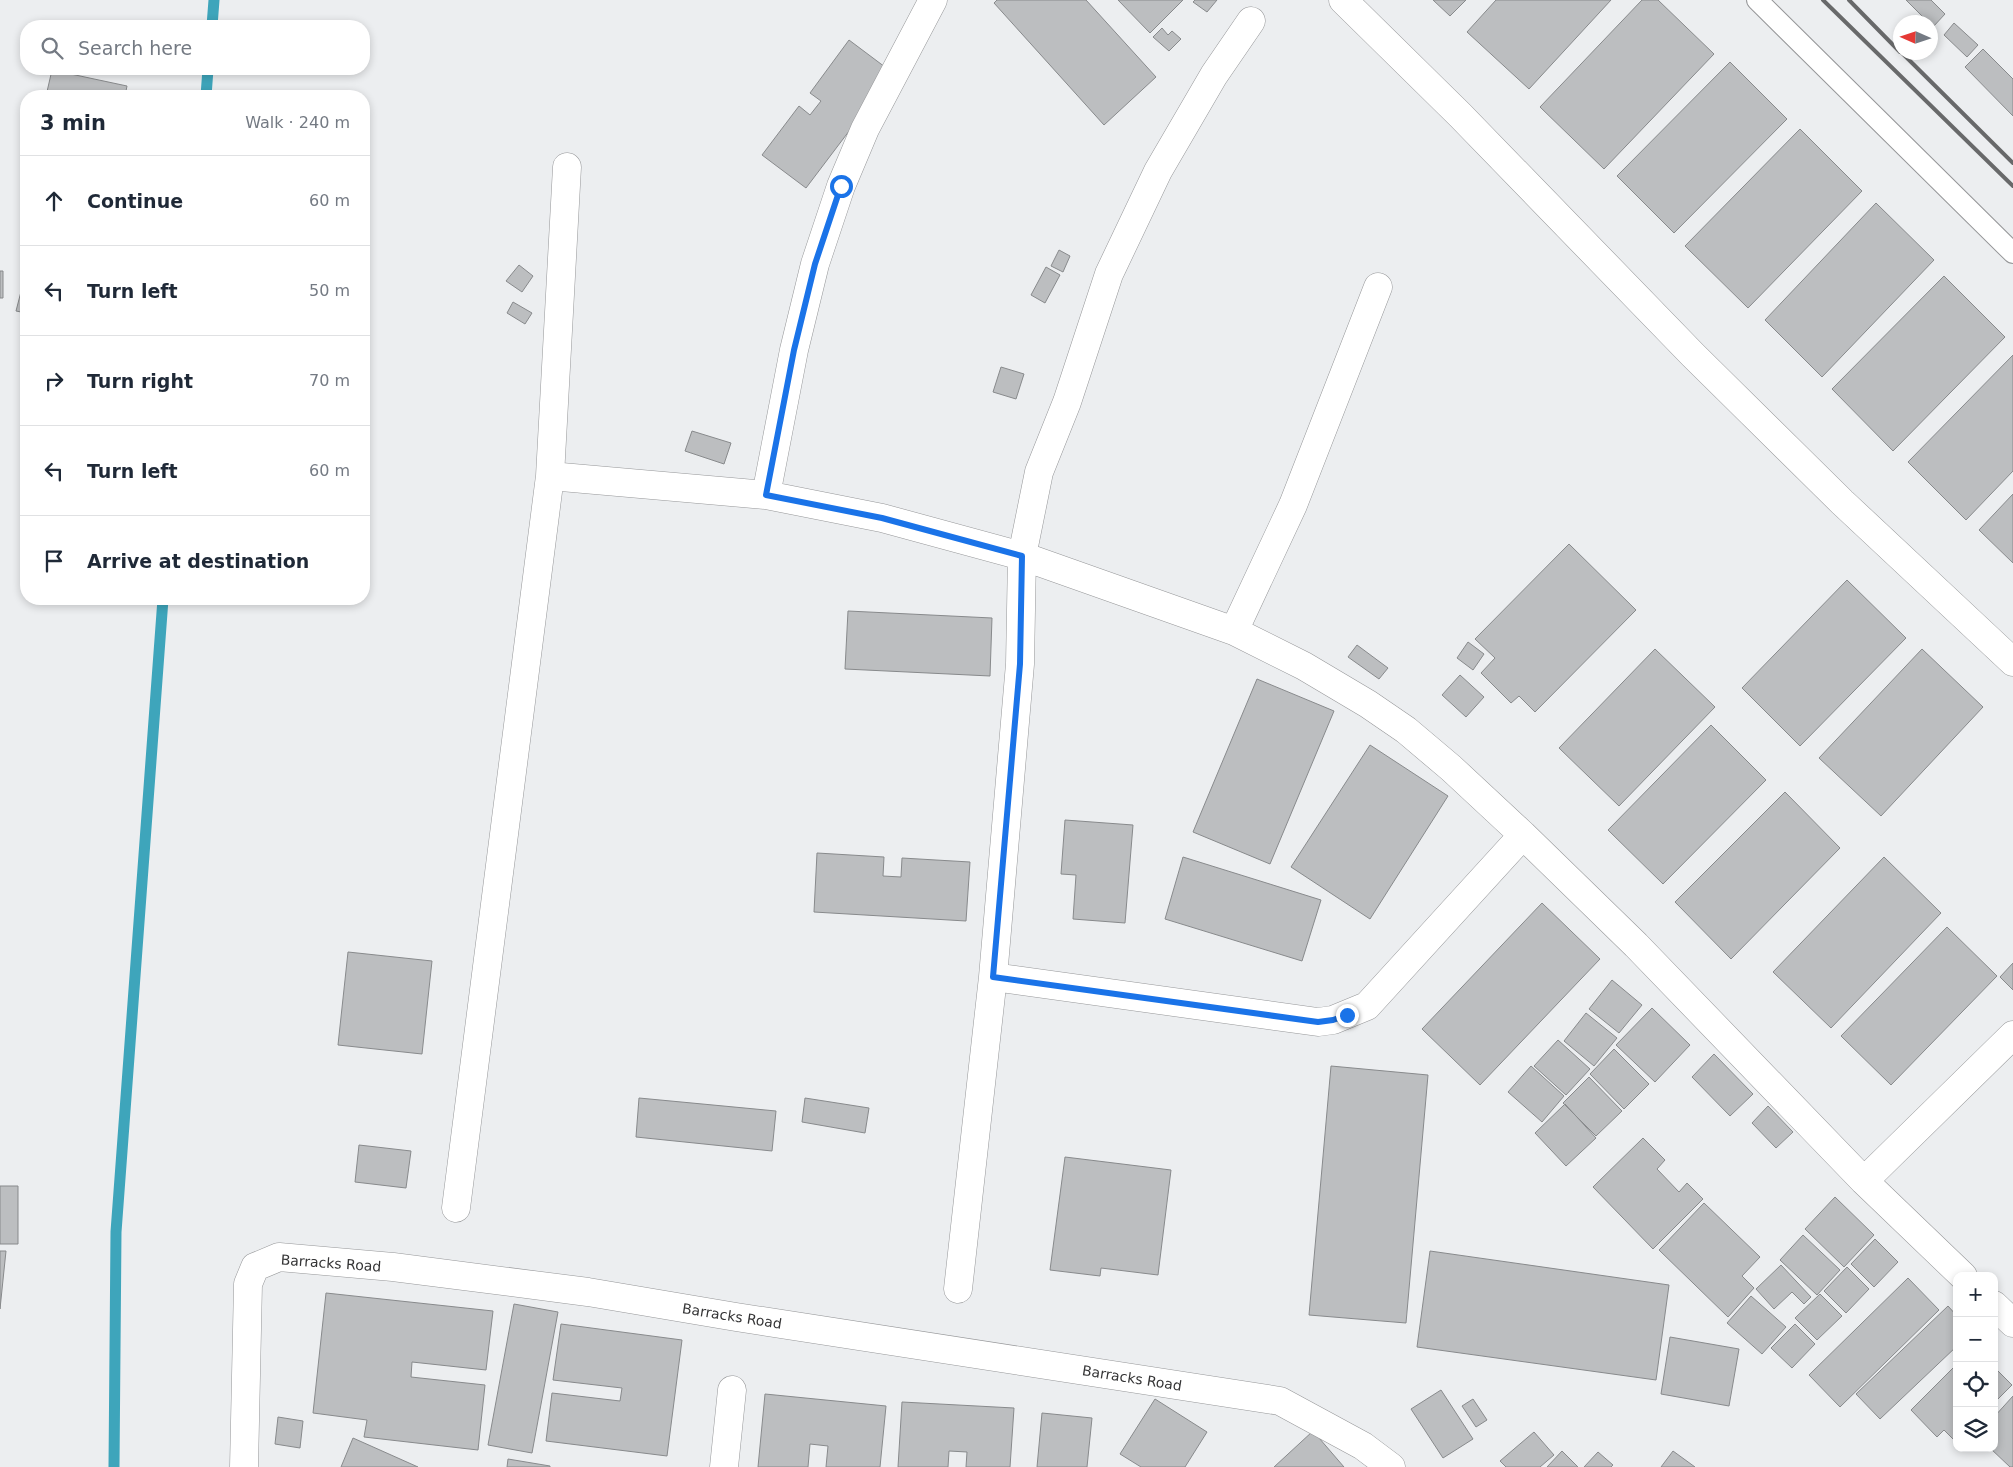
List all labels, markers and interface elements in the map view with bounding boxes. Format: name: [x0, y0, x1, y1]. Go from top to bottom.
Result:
north arrow: [1893, 15, 1938, 60]
search box: [20, 20, 370, 75]
icon: search: [38, 34, 66, 62]
text: Search here: [78, 37, 192, 59]
text: 3 min: [40, 111, 106, 135]
text: Walk · 240 m: [245, 113, 350, 132]
route start: [830, 175, 853, 198]
icon: ahead: [40, 187, 68, 215]
text: Continue: [87, 190, 183, 212]
text: 60 m: [309, 191, 350, 210]
icon: left: [40, 277, 68, 305]
text: Turn left: [87, 280, 178, 302]
text: 50 m: [309, 281, 350, 300]
icon: right: [40, 367, 68, 395]
text: Turn right: [87, 370, 193, 392]
text: 70 m: [309, 371, 350, 390]
icon: left: [40, 457, 68, 485]
text: Turn left: [87, 460, 178, 482]
text: 60 m: [309, 461, 350, 480]
icon: arrive: [40, 547, 68, 575]
text: Arrive at destination: [87, 550, 309, 572]
route end: [1336, 1004, 1359, 1027]
street label: Barracks Road: [280, 1252, 382, 1274]
map controls: [1953, 1272, 1998, 1452]
button: +: [1953, 1272, 1998, 1317]
street label: Barracks Road: [681, 1300, 783, 1332]
button: −: [1953, 1317, 1998, 1362]
street label: Barracks Road: [1081, 1362, 1183, 1394]
button: locate: [1953, 1362, 1998, 1407]
button: layers: [1953, 1407, 1998, 1452]

